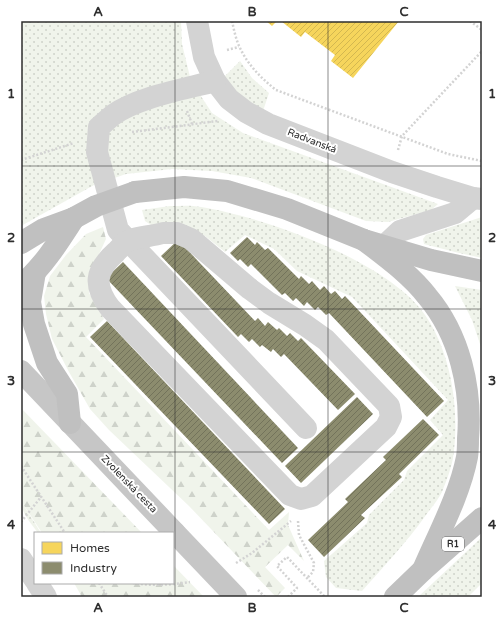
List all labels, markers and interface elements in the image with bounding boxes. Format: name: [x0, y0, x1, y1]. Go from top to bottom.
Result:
text: A: [93, 4, 103, 20]
text: B: [247, 4, 257, 20]
text: C: [399, 4, 409, 20]
text: 1: [7, 86, 15, 102]
text: 1: [488, 86, 496, 102]
street label: Radvanská: [286, 126, 338, 156]
text: 2: [7, 230, 15, 246]
text: 2: [488, 230, 496, 246]
text: 3: [7, 373, 15, 389]
text: 3: [488, 373, 496, 389]
street label: Zvolenská cesta: [98, 453, 160, 515]
text: 4: [7, 517, 16, 533]
text: 4: [488, 517, 497, 533]
legend: [34, 532, 174, 584]
road number: R1: [442, 537, 464, 551]
text: Homes: [70, 541, 110, 555]
text: Industry: [70, 561, 117, 575]
text: A: [93, 600, 103, 616]
text: B: [247, 600, 257, 616]
text: C: [399, 600, 409, 616]

